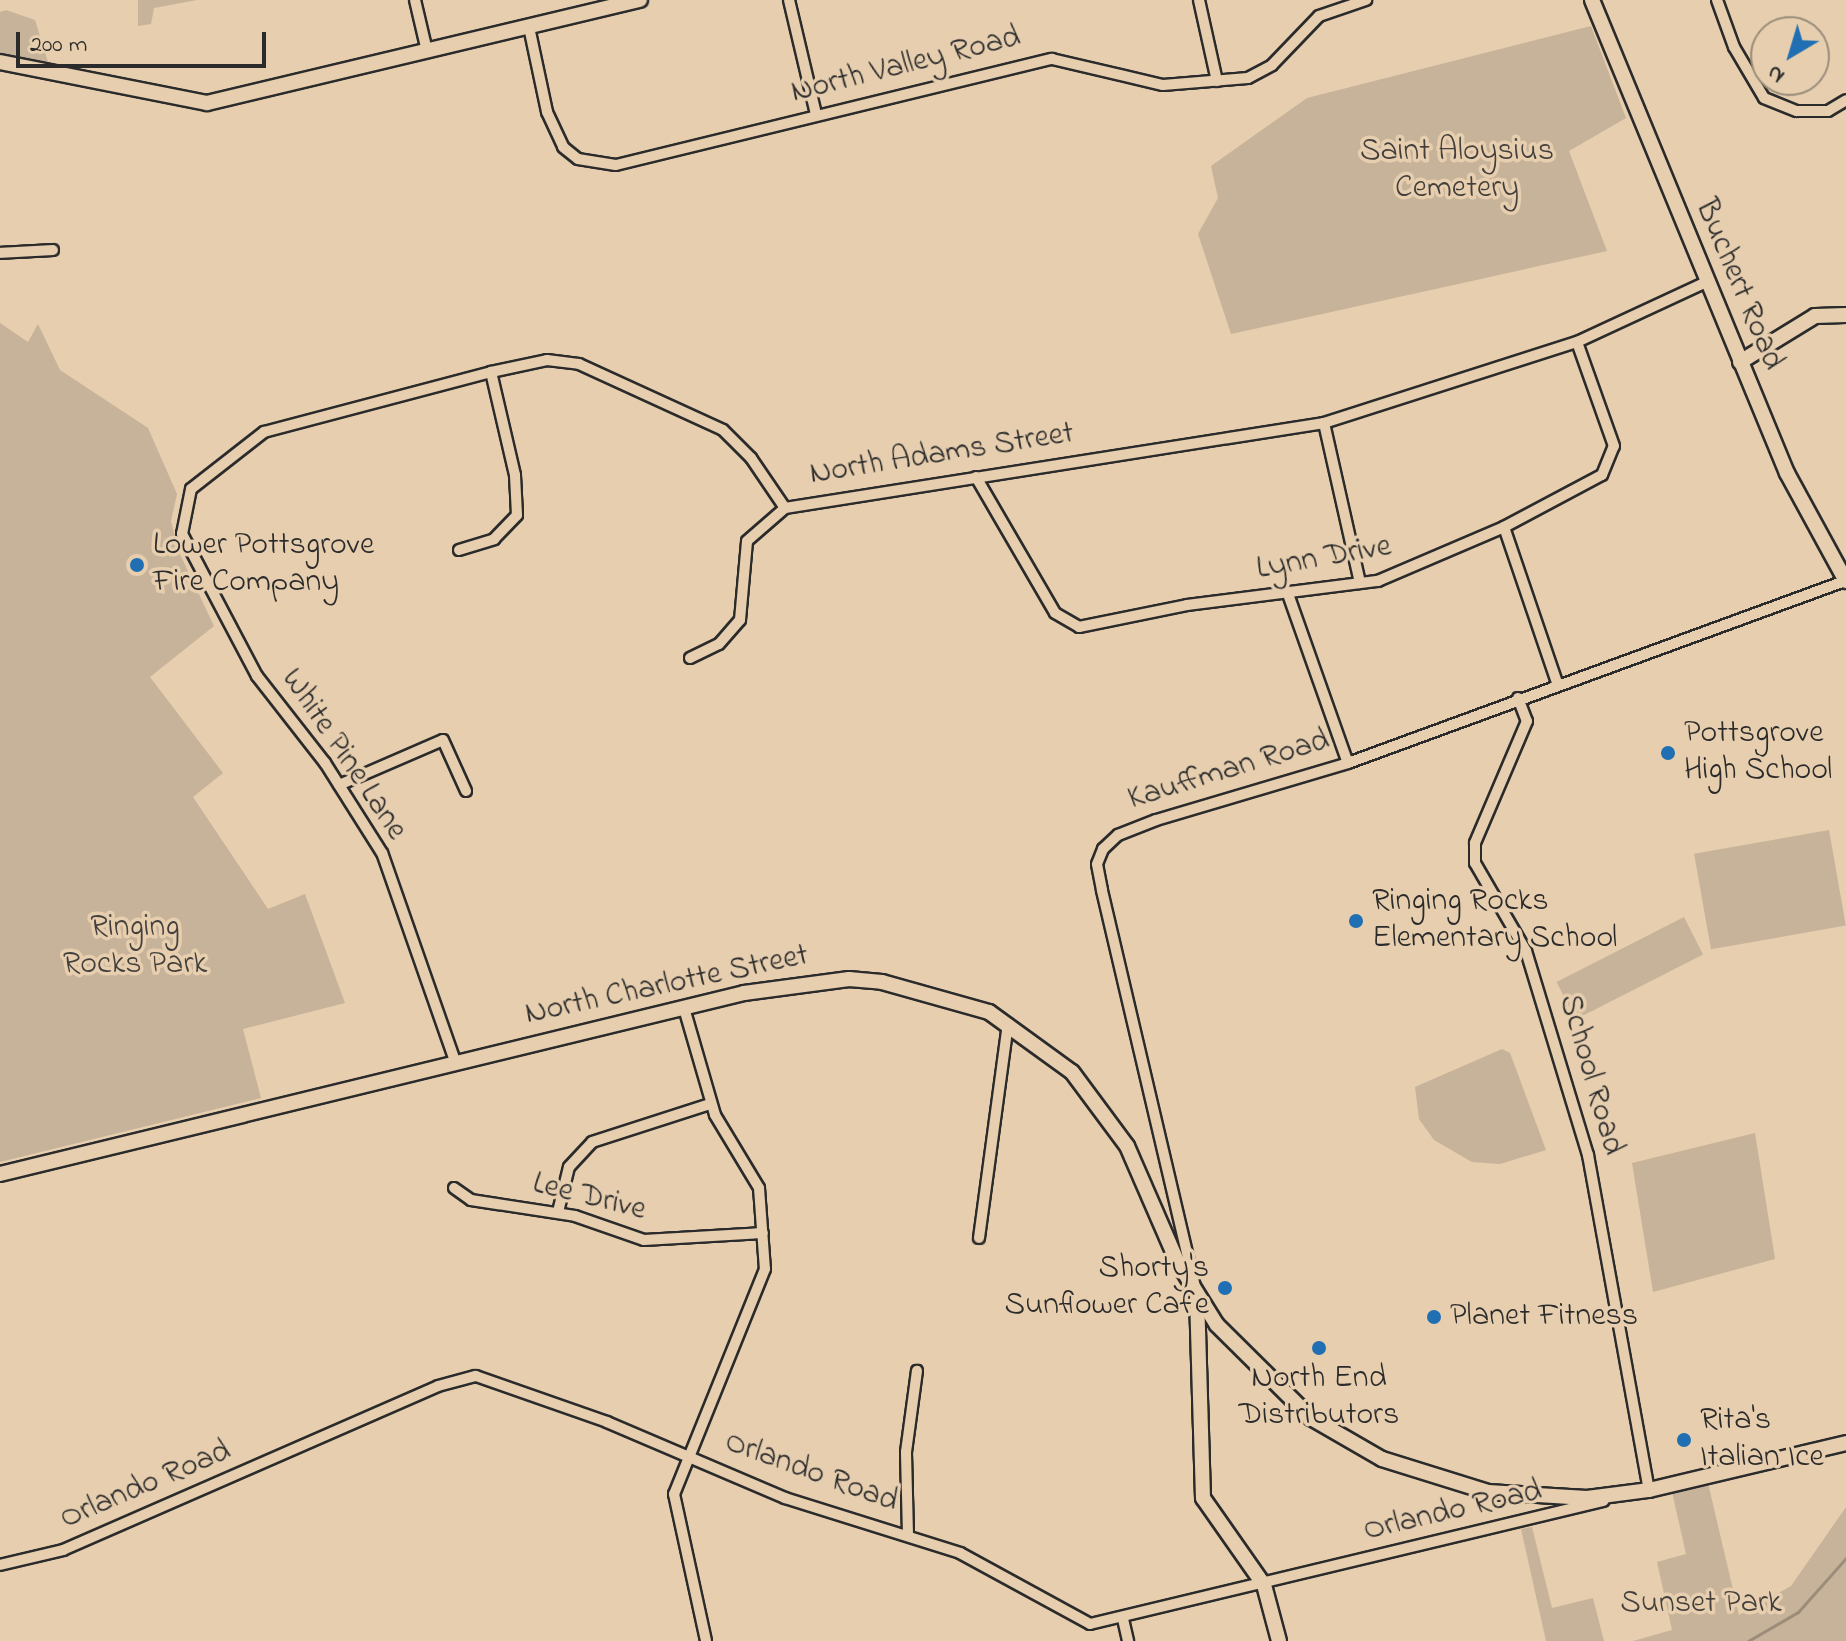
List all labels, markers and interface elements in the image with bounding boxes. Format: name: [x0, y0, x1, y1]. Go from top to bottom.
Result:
scale bar: [20, 16, 270, 66]
north arrow: [1750, 16, 1830, 96]
street label: North Valley Road: [787, 19, 1025, 113]
text: 200 m: [30, 28, 87, 63]
text: N: [1761, 56, 1792, 91]
park label: Saint Aloysius Cemetery: [1360, 134, 1554, 209]
street label: Buchert Road: [1685, 194, 1791, 376]
street label: North Adams Street: [807, 415, 1077, 495]
place label: Lower Pottsgrove Fire Company: [153, 528, 374, 603]
street label: Lynn Drive: [1254, 528, 1394, 590]
marker: Lower Pottsgrove Fire Company: [128, 556, 146, 574]
street label: White Pine Lane: [272, 662, 414, 848]
place label: Pottsgrove High School: [1684, 716, 1832, 791]
street label: Kauffman Road: [1124, 722, 1334, 820]
marker: Pottsgrove High School: [1659, 744, 1677, 762]
place label: Ringing Rocks Elementary School: [1372, 884, 1617, 959]
park label: Ringing Rocks Park: [63, 910, 207, 985]
marker: Ringing Rocks Elementary School: [1347, 912, 1365, 930]
street label: North Charlotte Street: [522, 937, 812, 1035]
street label: School Road: [1549, 990, 1631, 1160]
street label: Lee Drive: [528, 1165, 650, 1231]
place label: Shorty's Sunflower Cafe: [1004, 1251, 1209, 1326]
marker: Shorty's Sunflower Cafe: [1216, 1279, 1234, 1297]
place label: Planet Fitness: [1450, 1298, 1638, 1336]
marker: Planet Fitness: [1425, 1308, 1443, 1326]
marker: North End Distributors: [1310, 1339, 1328, 1357]
place label: North End Distributors: [1239, 1361, 1399, 1436]
place label: Rita's Italian Ice: [1700, 1403, 1824, 1478]
street label: Orlando Road: [719, 1424, 903, 1522]
marker: Rita's Italian Ice: [1675, 1431, 1693, 1449]
street label: Orlando Road: [55, 1433, 237, 1539]
street label: Orlando Road: [1360, 1473, 1546, 1551]
park label: Sunset Park: [1620, 1585, 1782, 1623]

